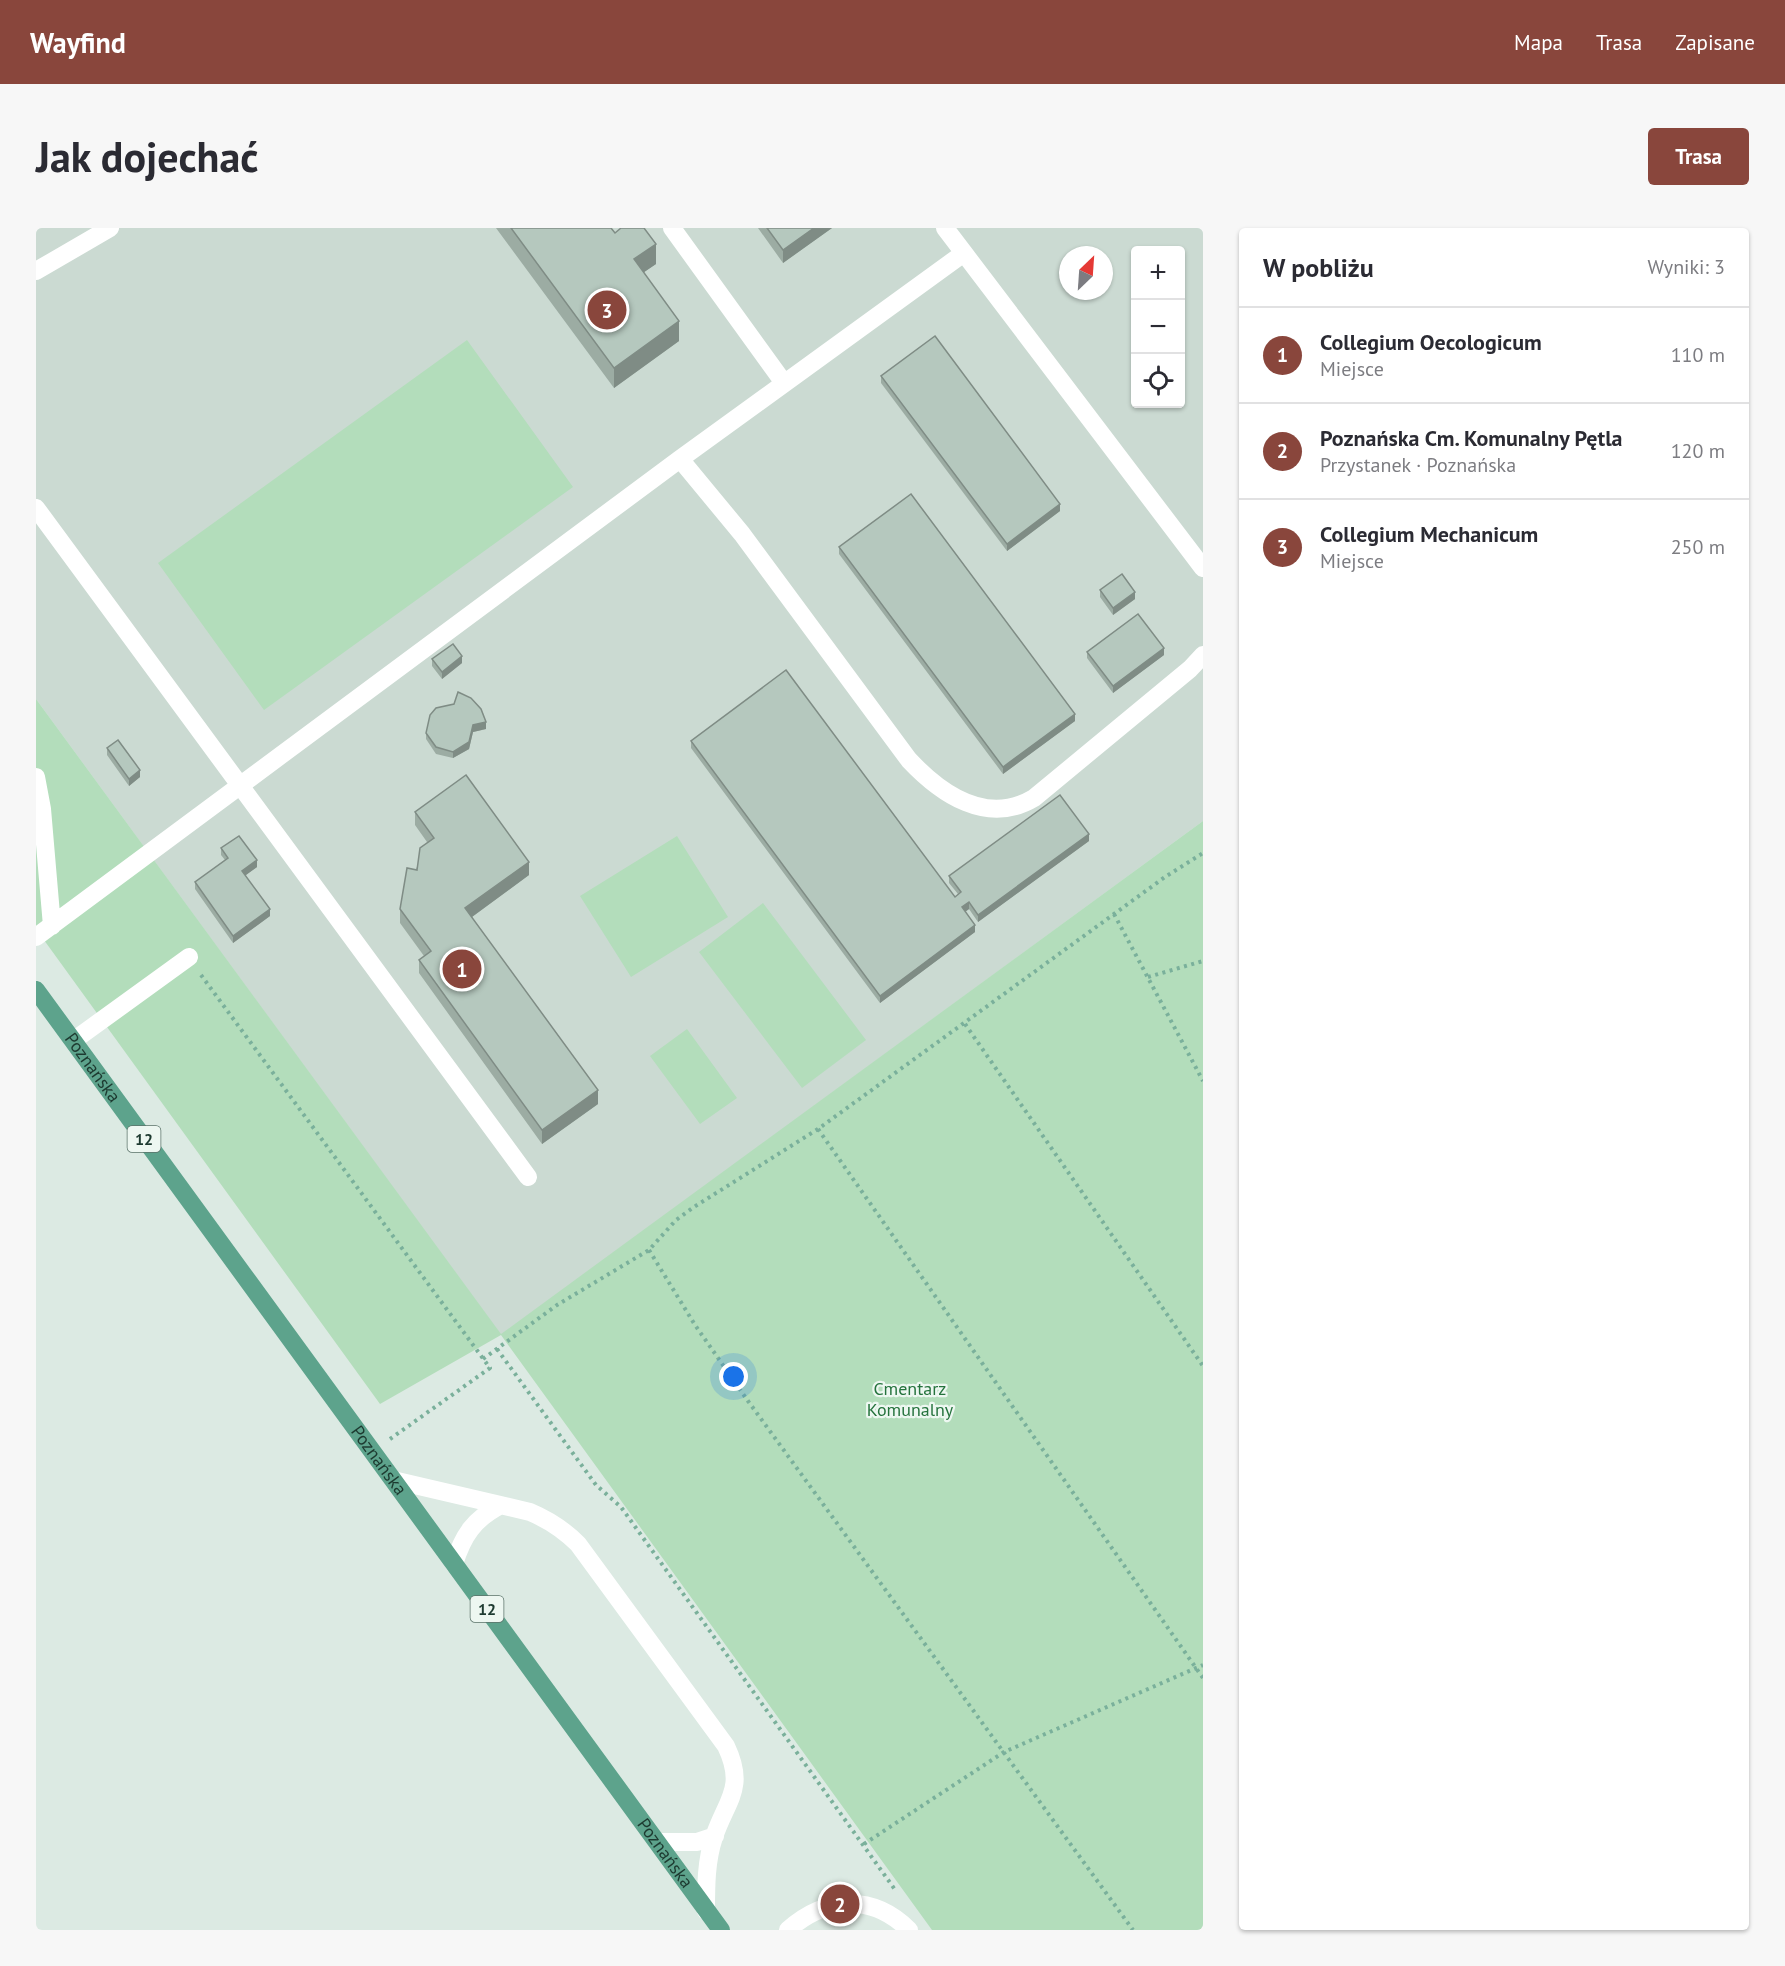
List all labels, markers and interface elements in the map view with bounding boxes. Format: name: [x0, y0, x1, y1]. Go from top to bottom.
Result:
text: Wayfind: [30, 24, 126, 61]
text: Mapa: [1514, 29, 1563, 56]
text: Trasa: [1596, 29, 1642, 56]
text: Zapisane: [1675, 29, 1755, 56]
button: Trasa: [1648, 128, 1749, 185]
text: Jak dojechać: [36, 129, 259, 184]
north arrow: [1059, 246, 1113, 300]
map controls: [1131, 246, 1185, 408]
button: +: [1131, 246, 1185, 300]
text: W pobliżu: [1263, 251, 1374, 284]
text: Wyniki: 3: [1648, 254, 1725, 280]
pin: 3: [588, 288, 626, 332]
button: −: [1131, 300, 1185, 354]
text: Collegium Oecologicum: [1320, 328, 1542, 356]
text: 1: [1277, 342, 1288, 368]
text: 110 m: [1671, 342, 1725, 368]
button: locate: [1131, 354, 1185, 408]
text: Miejsce: [1320, 356, 1384, 382]
text: Poznańska Cm. Komunalny Pętla: [1320, 424, 1623, 452]
text: 2: [1277, 438, 1288, 464]
text: 120 m: [1671, 438, 1725, 464]
text: Przystanek · Poznańska: [1320, 452, 1516, 478]
text: Collegium Mechanicum: [1320, 520, 1538, 548]
text: 3: [1277, 534, 1288, 560]
text: 250 m: [1671, 534, 1725, 560]
text: Miejsce: [1320, 548, 1384, 574]
pin: 1: [442, 946, 482, 992]
street label: Poznańska: [60, 1028, 126, 1107]
road number: 12: [128, 1126, 160, 1152]
your location: [719, 1362, 748, 1391]
park label: Cmentarz Komunalny: [867, 1377, 954, 1421]
street label: Poznańska: [346, 1421, 412, 1499]
road number: 12: [470, 1596, 504, 1622]
street label: Poznańska: [632, 1813, 698, 1892]
pin: 2: [820, 1882, 860, 1926]

